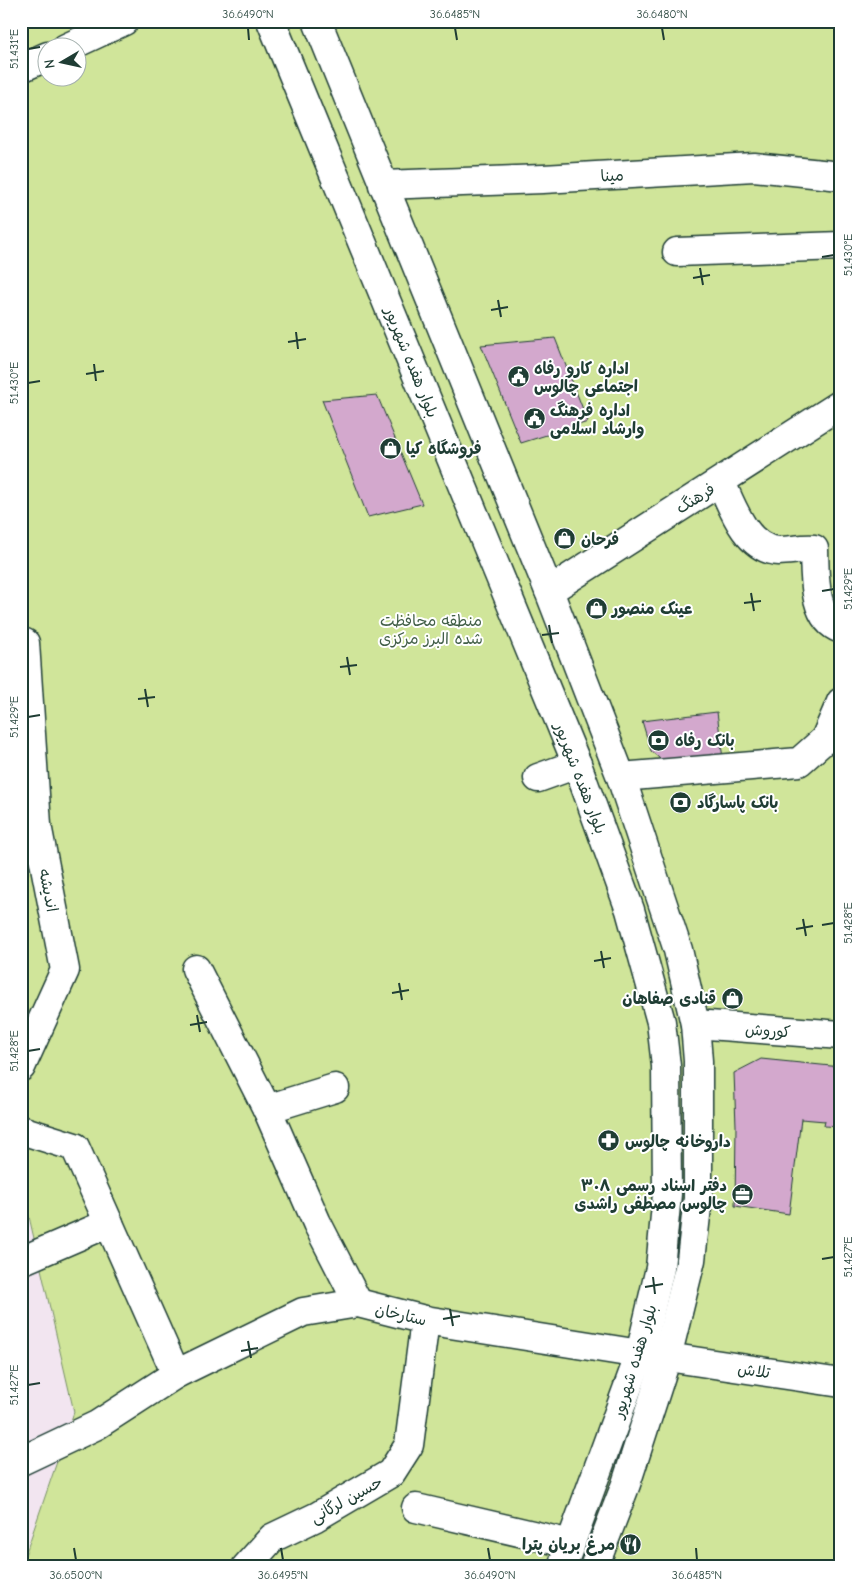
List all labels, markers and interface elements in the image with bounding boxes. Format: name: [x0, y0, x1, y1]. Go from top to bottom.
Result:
text: 36.6490°N: [222, 7, 274, 21]
text: 36.6485°N: [430, 7, 480, 21]
text: 36.6480°N: [636, 7, 688, 21]
text: 51.431°E: [7, 29, 21, 69]
north arrow: [38, 38, 88, 88]
text: N: [41, 58, 59, 70]
street label: مینا: [600, 166, 624, 186]
text: 51.430°E: [841, 234, 855, 276]
street label: بلوار هفده شهریور: [379, 303, 441, 421]
place label: اداره کارو رفاه اجتماعی چالوس: [534, 360, 638, 398]
text: 51.430°E: [7, 362, 21, 404]
public building icon: اداره کارو رفاه اجتماعی چالوس: [506, 365, 530, 389]
place label: اداره فرهنگ وارشاد اسلامی: [550, 401, 644, 439]
public building icon: اداره فرهنگ وارشاد اسلامی: [522, 407, 546, 431]
shop icon: فروشگاه کیا: [378, 436, 402, 460]
place label: فروشگاه کیا: [406, 439, 481, 459]
street label: فرهنگ: [672, 479, 718, 518]
shop icon: فرحان: [553, 527, 577, 551]
place label: فرحان: [581, 531, 619, 549]
text: 51.429°E: [841, 568, 855, 610]
shop icon: عینک منصور: [584, 596, 608, 620]
place label: عینک منصور: [610, 600, 693, 619]
park label: منطقه محافظت شده البرز مرکزی: [379, 612, 483, 648]
text: 51.429°E: [7, 696, 21, 738]
street label: بلوار هفده شهریور: [549, 718, 610, 837]
bank icon: بانک رفاه: [647, 728, 671, 752]
place label: بانک رفاه: [675, 732, 735, 750]
bank icon: بانک پاسارگاد: [669, 790, 693, 814]
place label: بانک پاسارگاد: [697, 793, 778, 813]
street label: اندیشه: [35, 867, 61, 914]
text: 51.428°E: [841, 902, 855, 944]
shop icon: قنادی صفاهان: [720, 986, 744, 1010]
place label: قنادی صفاهان: [622, 990, 716, 1008]
street label: کوروش: [744, 1020, 791, 1043]
text: 51.428°E: [7, 1030, 21, 1072]
pharmacy icon: داروخانه چالوس: [597, 1129, 621, 1153]
place label: داروخانه چالوس: [625, 1133, 731, 1153]
place label: دفتر اسناد رسمی ۳۰۸ چالوس مصطفی راشدی: [574, 1177, 727, 1215]
office icon: دفتر اسناد رسمی ۳۰۸ چالوس مصطفی راشدی: [731, 1182, 755, 1206]
text: 51.427°E: [841, 1236, 855, 1278]
street label: ستارخان: [373, 1300, 428, 1330]
street label: بلوار هفده شهریور: [609, 1302, 662, 1422]
street label: تلاش: [736, 1360, 772, 1382]
text: 51.427°E: [7, 1364, 21, 1406]
street label: حسین لرگانی: [307, 1472, 386, 1528]
restaurant icon: مرغ بریان پترا: [619, 1532, 643, 1556]
place label: مرغ بریان پترا: [522, 1535, 615, 1556]
text: 36.6500°N: [50, 1568, 102, 1582]
text: 36.6495°N: [258, 1568, 308, 1582]
text: 36.6490°N: [464, 1568, 516, 1582]
text: 36.6485°N: [672, 1568, 722, 1582]

